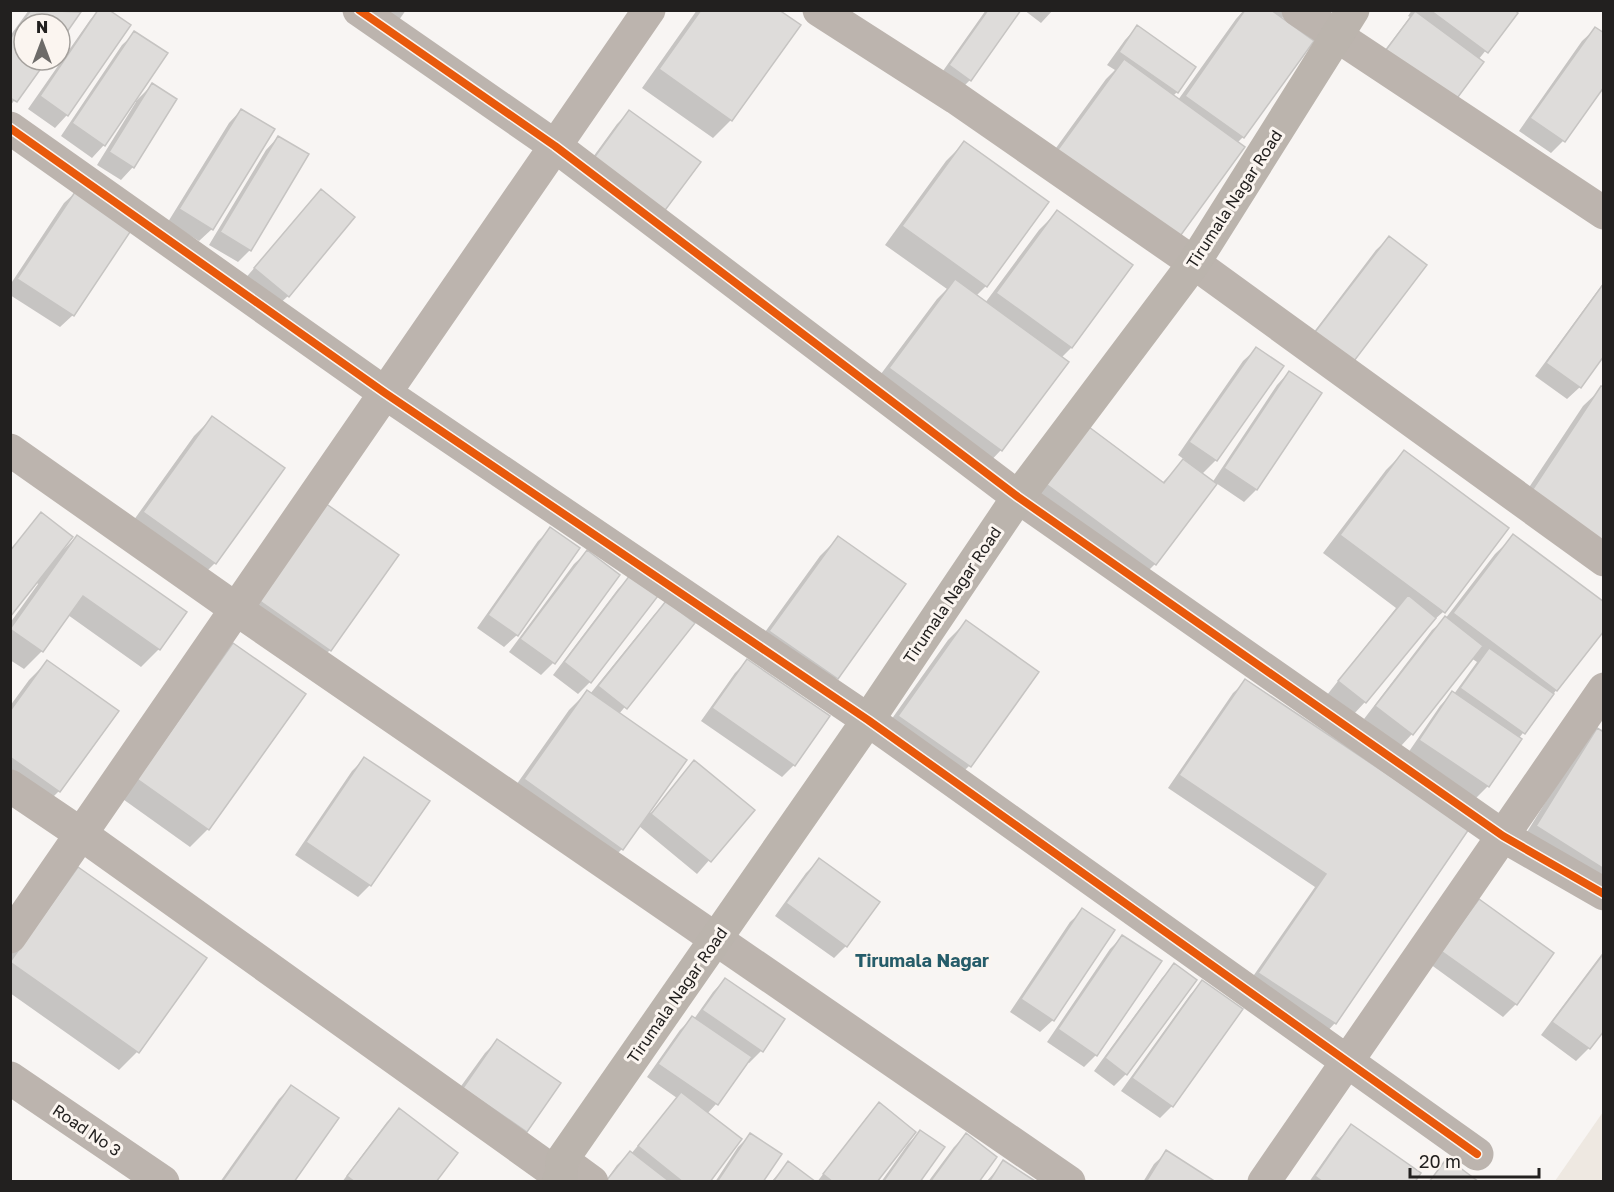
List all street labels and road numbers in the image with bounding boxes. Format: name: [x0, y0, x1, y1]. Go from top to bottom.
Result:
street label: Tirumala Nagar Road: [1182, 126, 1286, 272]
street label: Tirumala Nagar Road: [899, 523, 1005, 667]
street label: Tirumala Nagar Road: [623, 923, 731, 1067]
street label: Road No 3: [49, 1100, 125, 1160]

